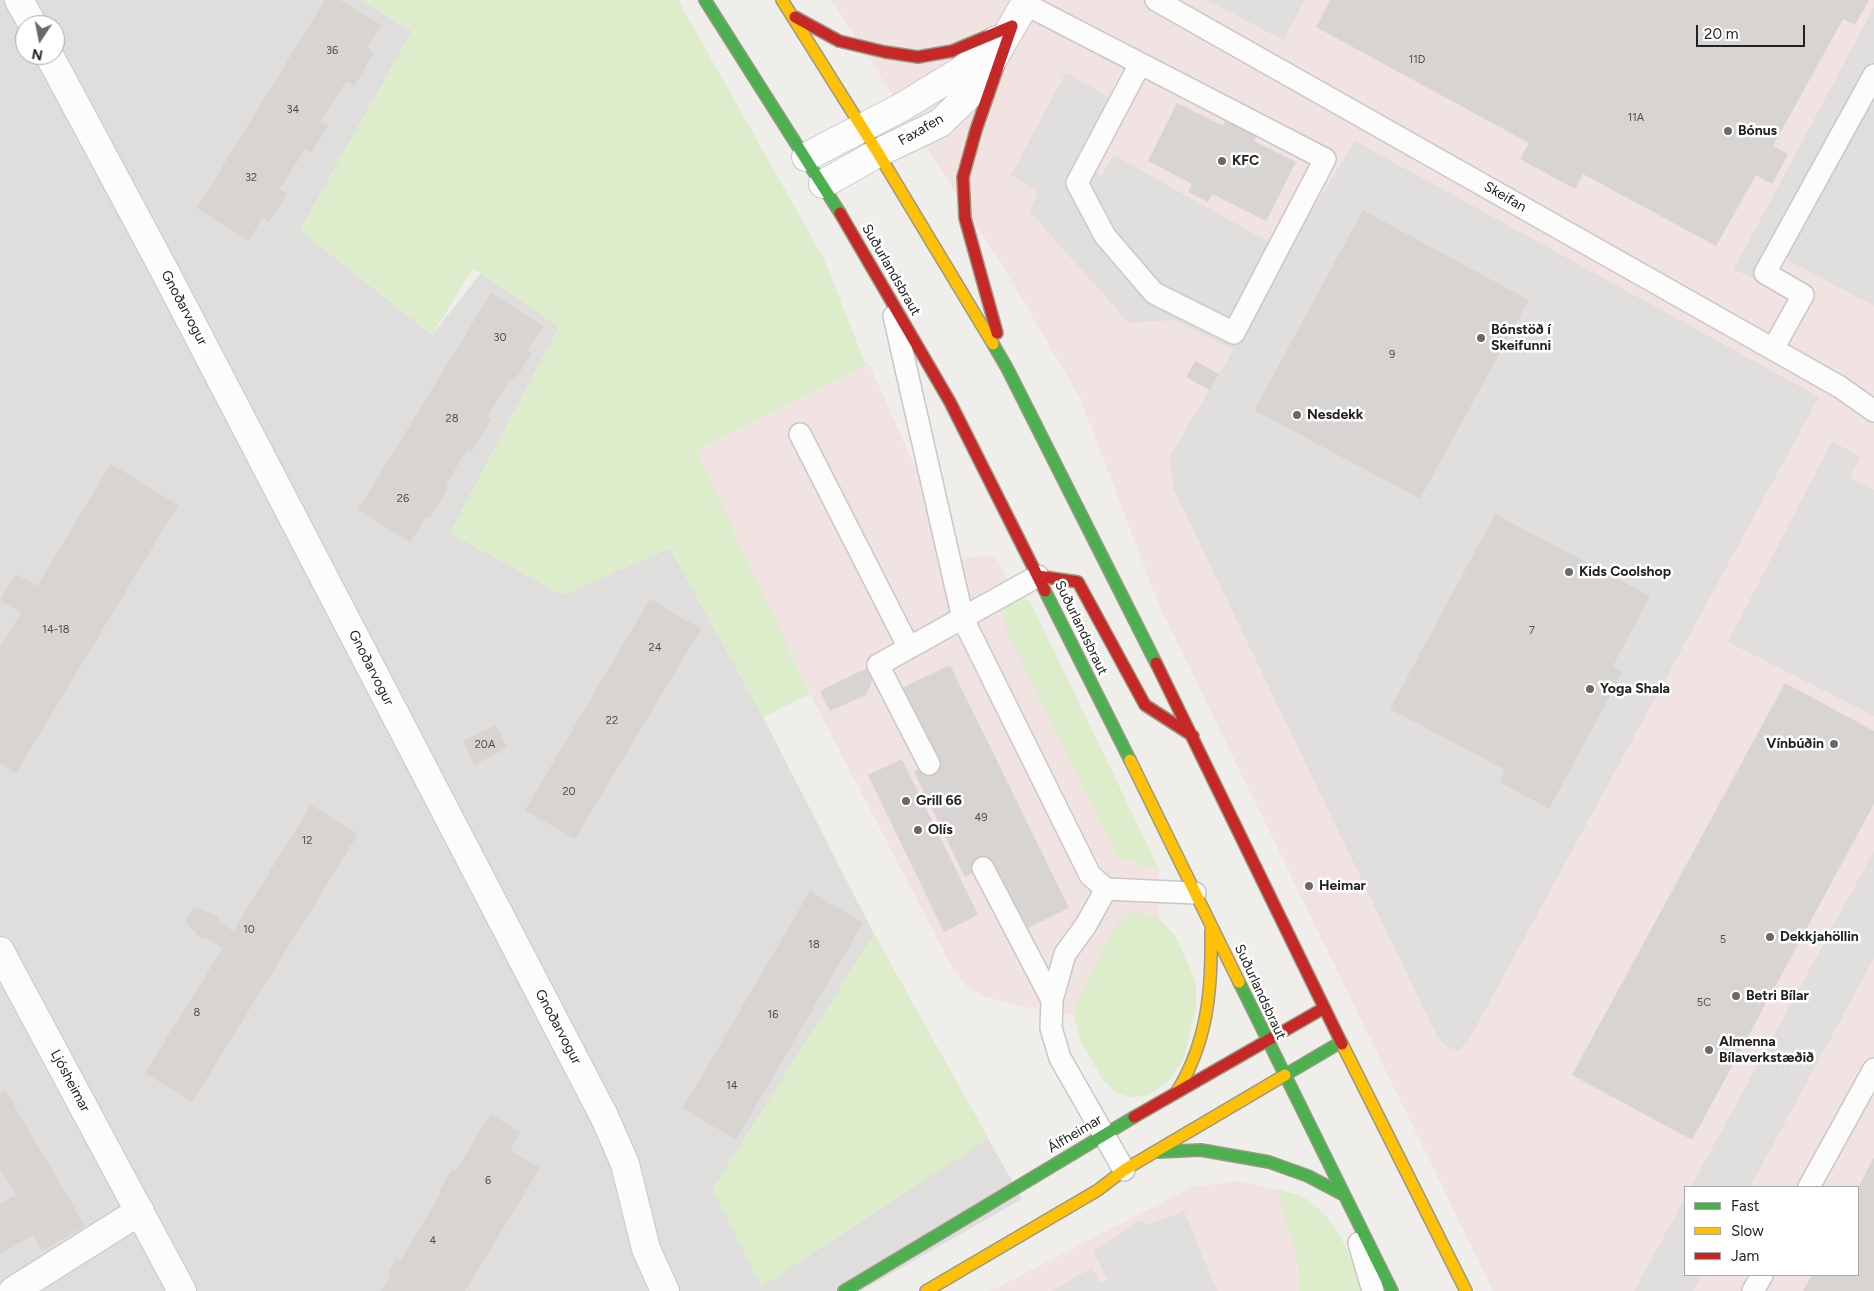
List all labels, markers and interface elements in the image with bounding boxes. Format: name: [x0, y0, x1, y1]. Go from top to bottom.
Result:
north arrow: [15, 15, 65, 65]
scale bar: [1699, 15, 1808, 47]
text: 20 m: [1704, 25, 1738, 43]
house number: 36: [326, 44, 338, 58]
text: N: [30, 45, 44, 64]
house number: 11D: [1409, 53, 1425, 67]
house number: 34: [287, 103, 299, 117]
street label: Faxafen: [896, 110, 946, 150]
house number: 11A: [1628, 111, 1644, 125]
place label: Bónus: [1738, 123, 1777, 139]
marker: Bónus: [1722, 125, 1734, 137]
place label: KFC: [1232, 153, 1259, 169]
marker: KFC: [1216, 155, 1228, 167]
house number: 32: [245, 171, 257, 185]
street label: Skeifan: [1481, 178, 1529, 216]
street label: Suðurlandsbraut: [858, 221, 924, 319]
street label: Gnoðarvogur: [157, 268, 211, 348]
place label: Bónstöð í Skeifunni: [1491, 322, 1551, 354]
house number: 30: [493, 331, 507, 345]
marker: Bónstöð í Skeifunni: [1475, 332, 1487, 344]
house number: 9: [1389, 348, 1395, 362]
place label: Nesdekk: [1307, 407, 1363, 423]
marker: Nesdekk: [1291, 409, 1303, 421]
house number: 28: [446, 412, 458, 426]
house number: 26: [397, 492, 409, 506]
place label: Kids Coolshop: [1579, 564, 1671, 580]
marker: Kids Coolshop: [1563, 566, 1575, 578]
street label: Suðurlandsbraut: [1051, 578, 1111, 678]
house number: 14-18: [42, 623, 70, 637]
house number: 7: [1529, 624, 1535, 638]
street label: Gnoðarvogur: [345, 627, 397, 709]
house number: 24: [649, 641, 661, 655]
place label: Yoga Shala: [1600, 681, 1670, 697]
marker: Yoga Shala: [1584, 683, 1596, 695]
house number: 22: [606, 714, 618, 728]
place label: Vínbúðin: [1766, 736, 1824, 752]
house number: 20A: [475, 738, 495, 752]
marker: Vínbúðin: [1828, 738, 1840, 750]
house number: 20: [562, 785, 576, 799]
place label: Grill 66: [916, 793, 962, 809]
marker: Grill 66: [900, 795, 912, 807]
house number: 49: [974, 811, 988, 825]
place label: Olís: [928, 822, 953, 838]
marker: Olís: [912, 824, 924, 836]
house number: 12: [302, 834, 312, 848]
place label: Heimar: [1319, 878, 1366, 894]
marker: Heimar: [1303, 880, 1315, 892]
house number: 10: [243, 923, 255, 937]
place label: Dekkjahöllin: [1780, 929, 1859, 945]
marker: Dekkjahöllin: [1764, 931, 1776, 943]
house number: 5: [1720, 933, 1726, 947]
house number: 18: [808, 938, 820, 952]
street label: Suðurlandsbraut: [1231, 942, 1289, 1042]
street label: Gnoðarvogur: [531, 987, 585, 1067]
place label: Betri Bílar: [1746, 988, 1809, 1004]
marker: Betri Bílar: [1730, 990, 1742, 1002]
house number: 5C: [1697, 996, 1711, 1010]
house number: 8: [194, 1006, 200, 1020]
house number: 16: [768, 1008, 778, 1022]
place label: Almenna Bílaverkstæðið: [1719, 1034, 1814, 1066]
marker: Almenna Bílaverkstæðið: [1703, 1044, 1715, 1056]
street label: Ljósheimar: [47, 1047, 93, 1115]
house number: 14: [726, 1079, 738, 1093]
street label: Álfheimar: [1045, 1111, 1105, 1157]
house number: 6: [485, 1174, 491, 1188]
legend: [1684, 1186, 1859, 1276]
text: Fast: [1731, 1197, 1759, 1215]
text: Slow: [1731, 1222, 1764, 1240]
house number: 4: [430, 1234, 436, 1248]
text: Jam: [1731, 1247, 1759, 1265]

